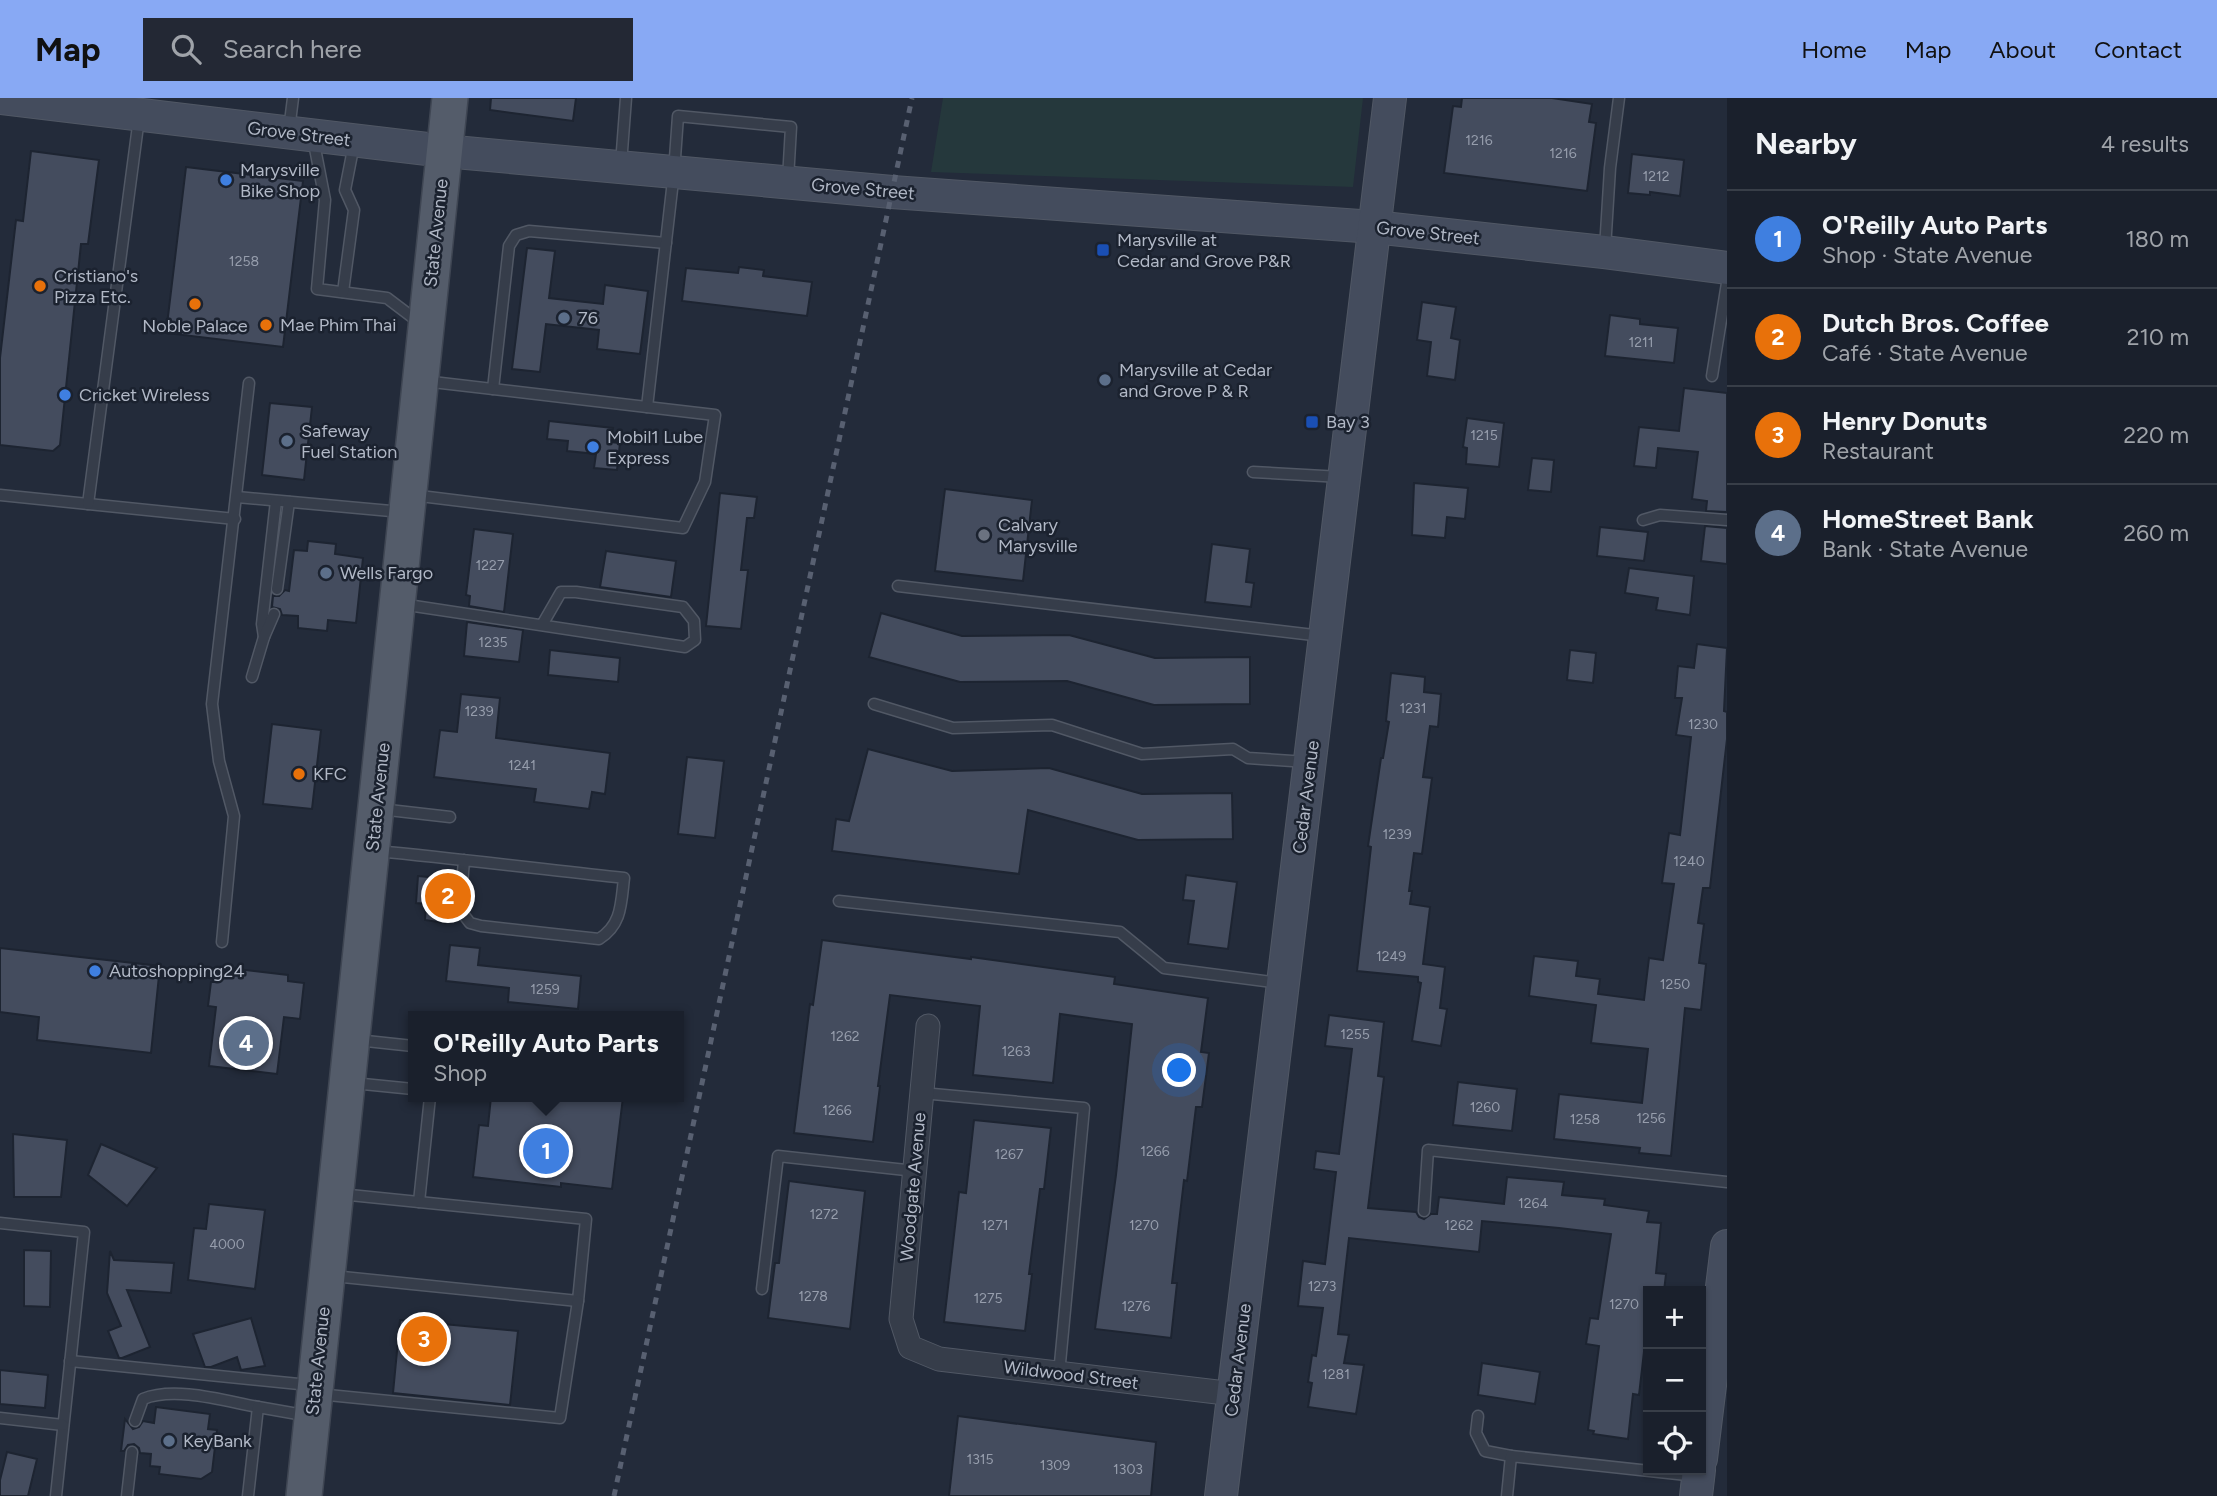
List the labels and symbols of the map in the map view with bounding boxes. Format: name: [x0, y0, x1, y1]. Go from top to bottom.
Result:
street label: Grove Street: [246, 117, 352, 151]
house number: 1216: [1465, 132, 1493, 149]
house number: 1216: [1549, 145, 1577, 162]
place label: Marysville Bike Shop: [240, 159, 320, 202]
house number: 1212: [1642, 168, 1670, 185]
marker: Marysville Bike Shop: [218, 172, 234, 188]
street label: Grove Street: [810, 174, 916, 204]
street label: State Avenue: [419, 178, 453, 288]
street label: Grove Street: [1375, 217, 1481, 249]
place label: Marysville at Cedar and Grove P&R: [1117, 229, 1291, 272]
marker: Marysville at Cedar and Grove P&R: [1095, 242, 1111, 258]
house number: 1258: [229, 253, 259, 270]
place label: Cristiano's Pizza Etc.: [54, 265, 138, 308]
marker: Cristiano's Pizza Etc.: [32, 278, 48, 294]
marker: Noble Palace: [187, 296, 203, 312]
place label: 76: [578, 307, 598, 329]
marker: 76: [556, 310, 572, 326]
place label: Mae Phim Thai: [280, 314, 396, 336]
place label: Noble Palace: [142, 315, 248, 337]
marker: Mae Phim Thai: [258, 317, 274, 333]
house number: 1211: [1628, 334, 1654, 351]
place label: Marysville at Cedar and Grove P & R: [1119, 359, 1272, 402]
marker: Marysville at Cedar and Grove P & R: [1097, 372, 1113, 388]
place label: Cricket Wireless: [79, 384, 210, 406]
marker: Cricket Wireless: [57, 387, 73, 403]
place label: Bay 3: [1326, 411, 1370, 433]
marker: Bay 3: [1304, 414, 1320, 430]
place label: Safeway Fuel Station: [301, 420, 397, 463]
place label: Mobil1 Lube Express: [607, 426, 703, 469]
house number: 1215: [1470, 427, 1498, 444]
marker: Safeway Fuel Station: [279, 433, 295, 449]
marker: Mobil1 Lube Express: [585, 439, 601, 455]
place label: Calvary Marysville: [998, 514, 1078, 557]
marker: Calvary Marysville: [976, 527, 992, 543]
house number: 1227: [476, 557, 505, 574]
place label: Wells Fargo: [340, 562, 433, 584]
marker: Wells Fargo: [318, 565, 334, 581]
house number: 1235: [478, 634, 508, 651]
house number: 1231: [1399, 700, 1427, 717]
house number: 1239: [464, 703, 494, 720]
house number: 1230: [1688, 716, 1718, 733]
street label: Cedar Avenue: [1288, 739, 1324, 855]
street label: State Avenue: [361, 742, 395, 852]
house number: 1241: [508, 757, 536, 774]
place label: KFC: [313, 763, 347, 785]
marker: KFC: [291, 766, 307, 782]
house number: 1239: [1382, 826, 1412, 843]
house number: 1240: [1673, 853, 1705, 870]
pin: 2: [425, 870, 471, 922]
house number: 1249: [1376, 948, 1406, 965]
place label: Autoshopping24: [109, 960, 245, 982]
marker: Autoshopping24: [87, 963, 103, 979]
house number: 1250: [1660, 976, 1690, 993]
house number: 1259: [530, 981, 560, 998]
pin: 4: [223, 1017, 269, 1069]
house number: 1255: [1340, 1026, 1370, 1043]
house number: 1262: [830, 1028, 860, 1045]
house number: 1263: [1001, 1043, 1031, 1060]
your location: [1162, 1053, 1196, 1087]
house number: 1260: [1470, 1099, 1500, 1116]
house number: 1266: [822, 1102, 852, 1119]
house number: 1256: [1636, 1110, 1666, 1127]
street label: Woodgate Avenue: [896, 1111, 930, 1262]
house number: 1258: [1570, 1111, 1600, 1128]
pin: 1: [523, 1125, 569, 1177]
house number: 1266: [1140, 1143, 1170, 1160]
house number: 1267: [994, 1146, 1024, 1163]
house number: 1264: [1518, 1195, 1548, 1212]
house number: 1272: [810, 1206, 838, 1223]
house number: 1271: [982, 1217, 1008, 1234]
house number: 1270: [1129, 1217, 1159, 1234]
house number: 1262: [1444, 1217, 1474, 1234]
house number: 4000: [209, 1236, 245, 1253]
house number: 1273: [1308, 1278, 1336, 1295]
house number: 1278: [798, 1288, 828, 1305]
house number: 1275: [973, 1290, 1003, 1307]
house number: 1270: [1609, 1296, 1639, 1313]
house number: 1276: [1121, 1298, 1151, 1315]
street label: Cedar Avenue: [1220, 1302, 1256, 1418]
street label: State Avenue: [301, 1306, 335, 1416]
pin: 3: [401, 1313, 447, 1365]
street label: Wildwood Street: [1002, 1356, 1140, 1394]
house number: 1281: [1322, 1366, 1350, 1383]
place label: KeyBank: [183, 1430, 252, 1452]
marker: KeyBank: [161, 1433, 177, 1449]
house number: 1315: [966, 1451, 994, 1468]
house number: 1309: [1040, 1457, 1070, 1474]
house number: 1303: [1113, 1461, 1143, 1478]

